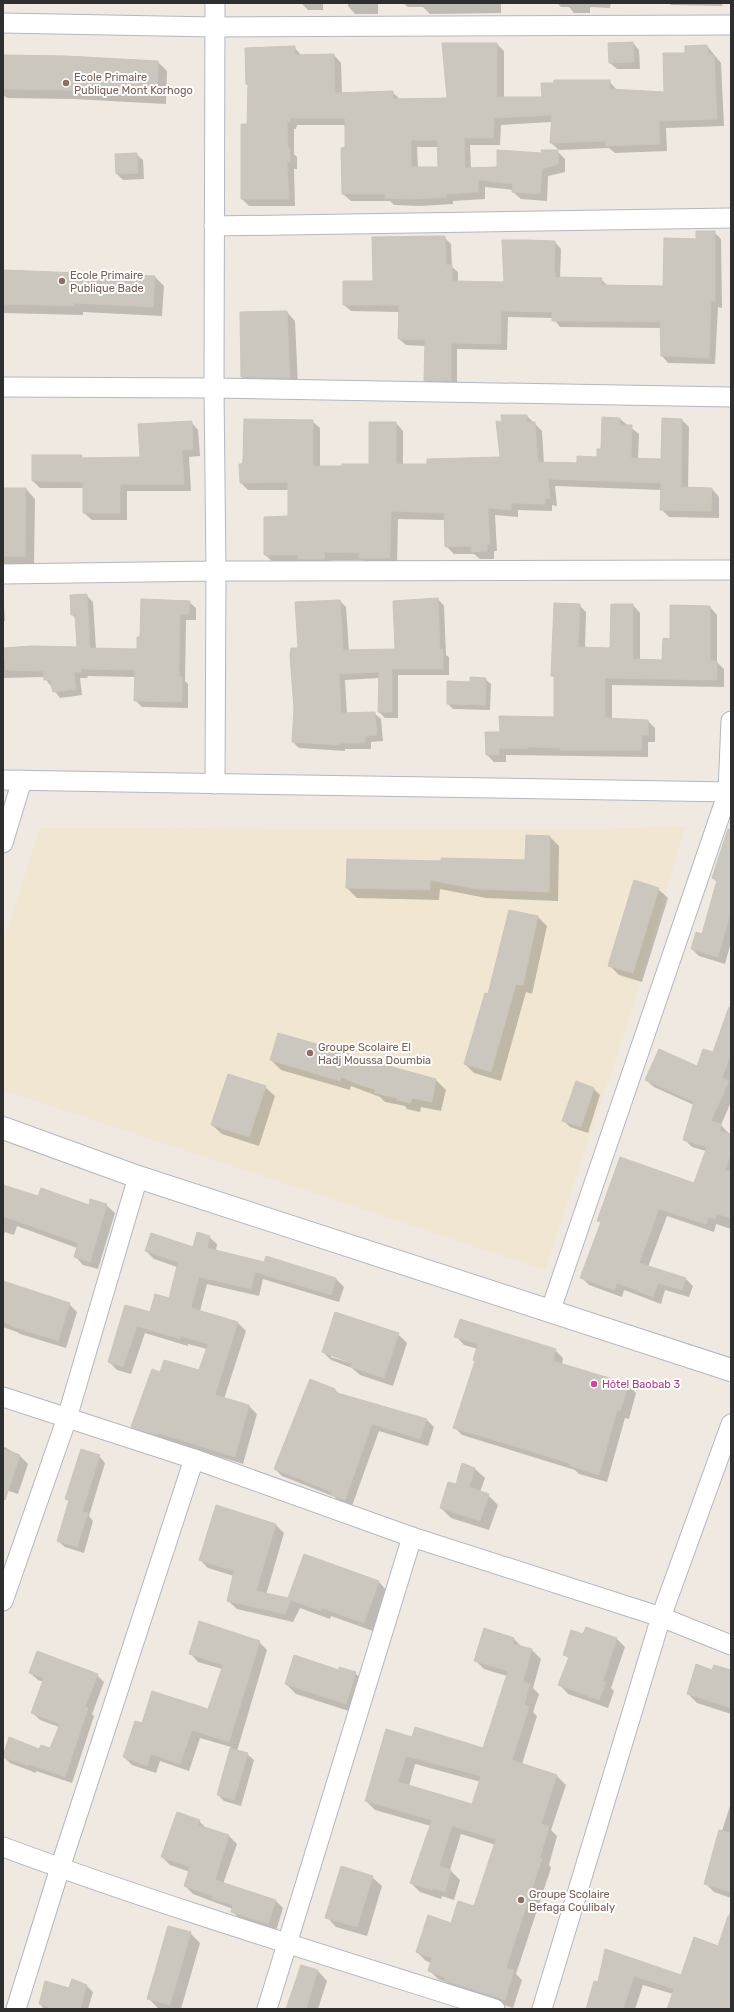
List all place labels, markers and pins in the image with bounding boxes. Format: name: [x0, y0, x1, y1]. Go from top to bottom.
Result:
place label: Ecole Primaire Publique Mont Korhogo: [74, 71, 193, 97]
marker: Ecole Primaire Publique Mont Korhogo: [61, 78, 71, 88]
place label: Ecole Primaire Publique Bade: [70, 269, 144, 295]
marker: Ecole Primaire Publique Bade: [57, 276, 67, 286]
place label: Groupe Scolaire El Hadj Moussa Doumbia: [318, 1041, 431, 1067]
marker: Groupe Scolaire El Hadj Moussa Doumbia: [305, 1048, 315, 1058]
place label: Hôtel Baobab 3: [602, 1378, 681, 1391]
marker: Hôtel Baobab 3: [589, 1379, 599, 1389]
place label: Groupe Scolaire Befaga Coulibaly: [529, 1888, 615, 1914]
marker: Groupe Scolaire Befaga Coulibaly: [516, 1895, 526, 1905]

